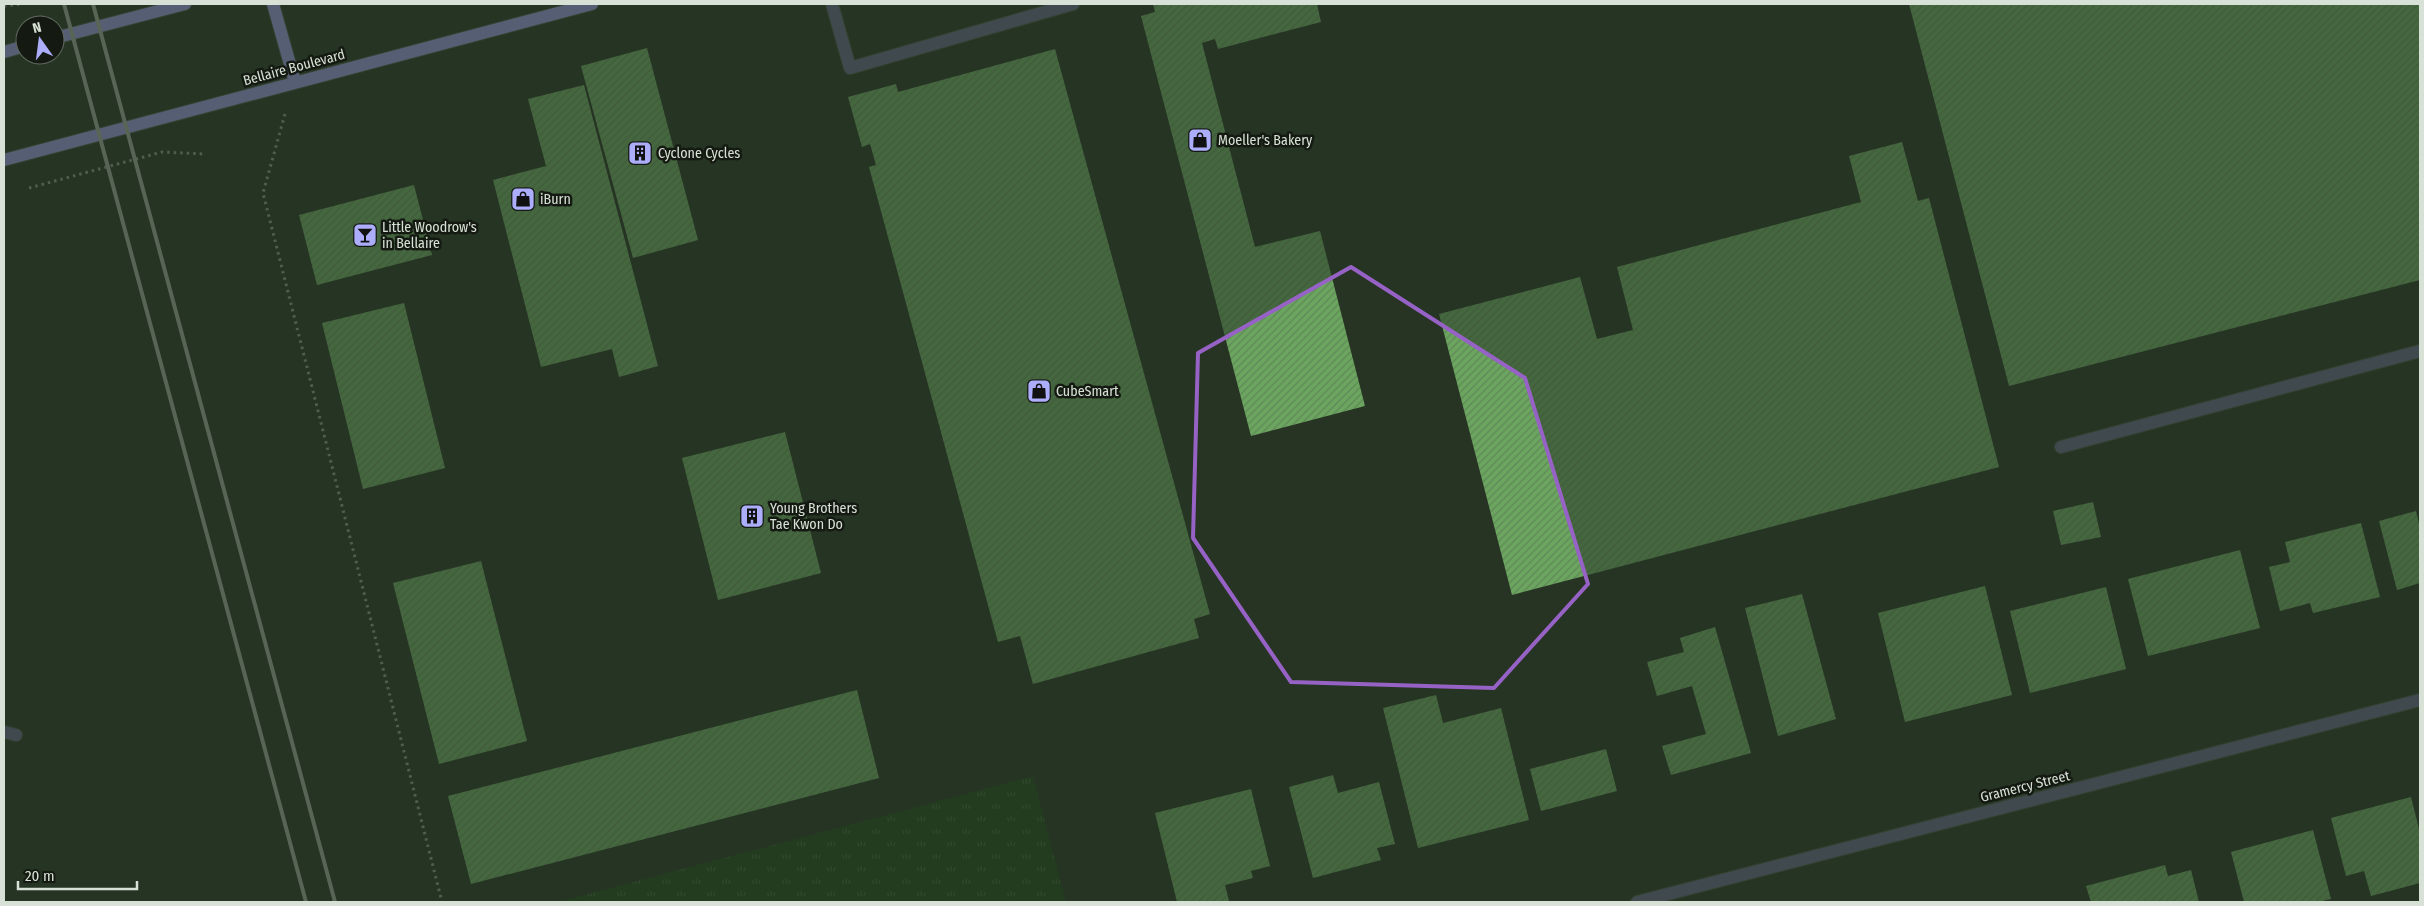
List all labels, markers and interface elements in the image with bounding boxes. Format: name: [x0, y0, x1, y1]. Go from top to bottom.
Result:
north arrow: [15, 15, 65, 65]
text: N: [31, 19, 43, 37]
street label: Bellaire Boulevard: [241, 46, 347, 89]
shop icon: Moeller's Bakery: [1187, 127, 1213, 153]
place label: Moeller's Bakery: [1218, 132, 1313, 149]
building icon: Cyclone Cycles: [627, 140, 653, 166]
place label: Cyclone Cycles: [658, 145, 740, 162]
shop icon: iBurn: [510, 186, 536, 212]
place label: iBurn: [540, 191, 571, 208]
place label: Little Woodrow's in Bellaire: [382, 219, 477, 252]
bar icon: Little Woodrow's in Bellaire: [352, 222, 378, 248]
shop icon: CubeSmart: [1026, 378, 1052, 404]
place label: CubeSmart: [1056, 383, 1119, 400]
place label: Young Brothers Tae Kwon Do: [770, 500, 857, 533]
building icon: Young Brothers Tae Kwon Do: [739, 503, 765, 529]
street label: Gramercy Street: [1979, 767, 2072, 806]
scale bar: [18, 858, 136, 890]
text: 20 m: [25, 867, 55, 885]

